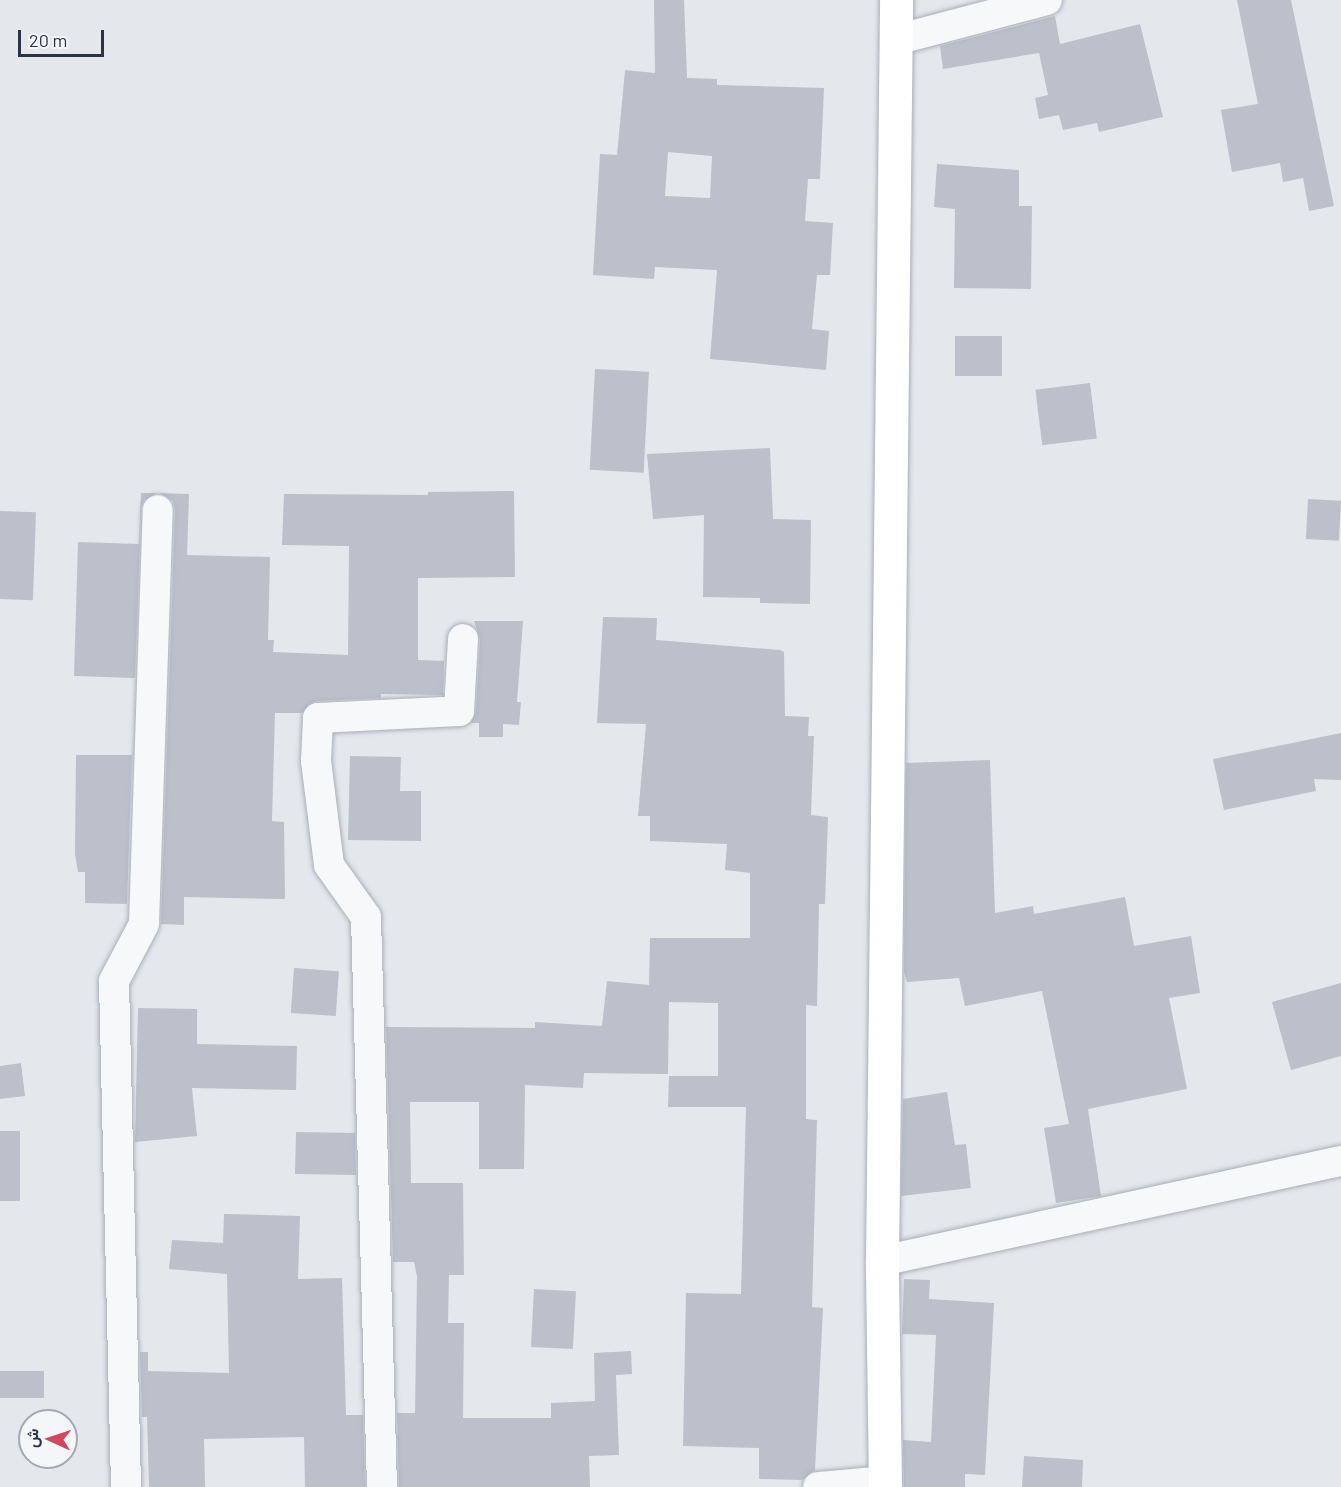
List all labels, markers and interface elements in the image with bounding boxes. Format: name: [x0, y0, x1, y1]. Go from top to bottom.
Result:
scale bar: [21, 18, 106, 56]
text: 20 m: [29, 29, 67, 51]
north arrow: [18, 1409, 78, 1469]
text: ش: [22, 1428, 42, 1448]

